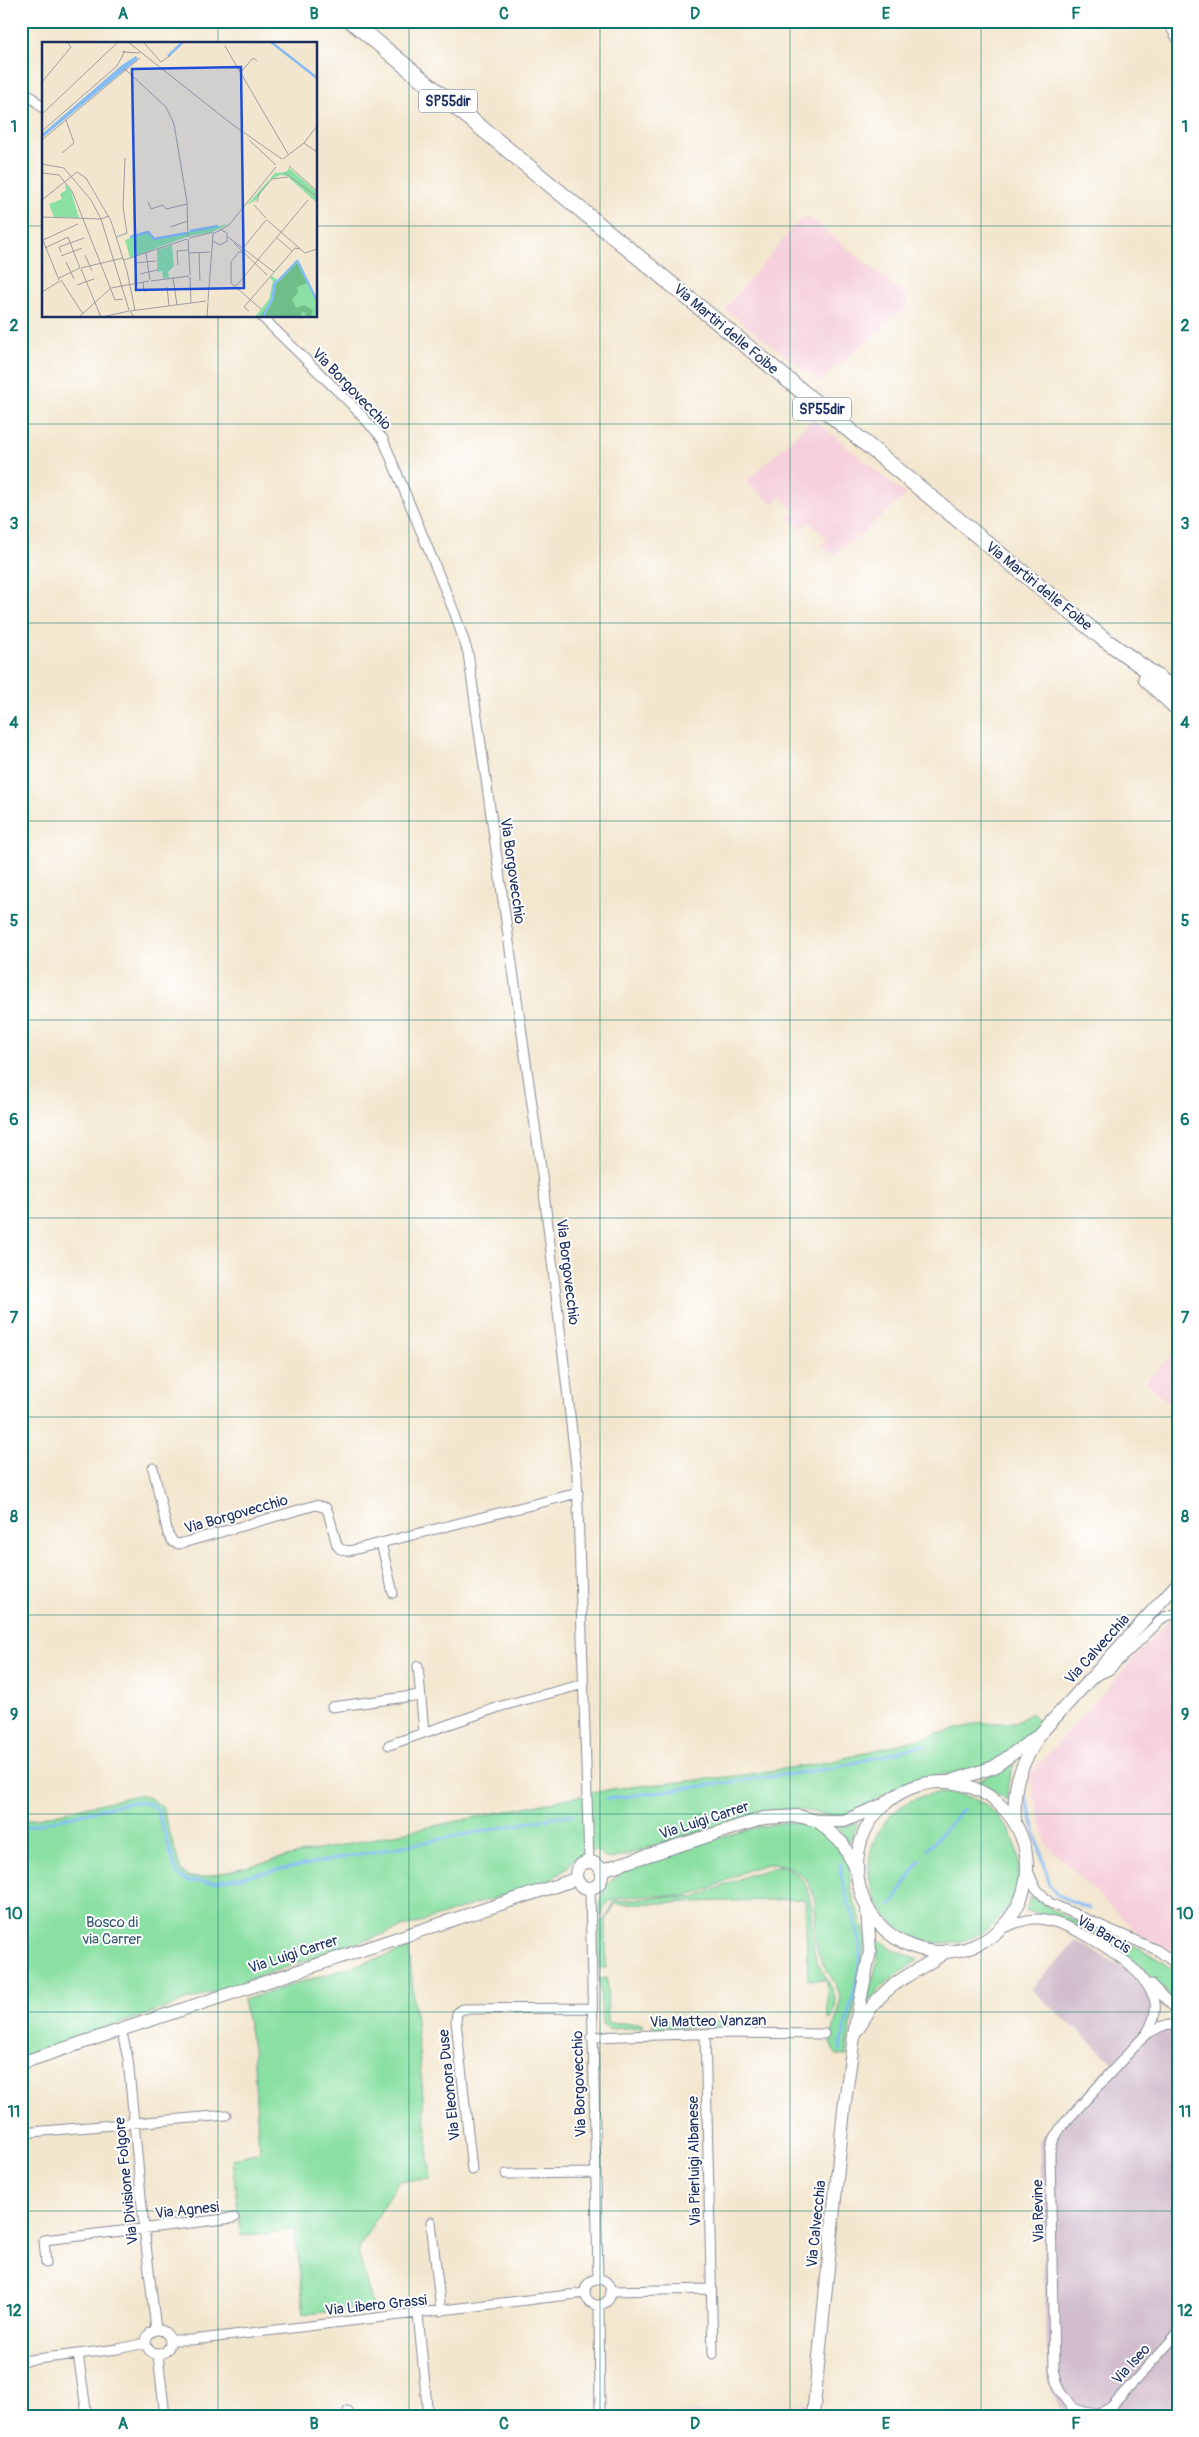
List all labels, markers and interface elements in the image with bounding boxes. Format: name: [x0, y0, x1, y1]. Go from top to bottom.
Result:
text: A: [118, 4, 129, 24]
text: B: [309, 4, 319, 24]
text: C: [499, 4, 509, 24]
text: D: [690, 4, 700, 24]
text: E: [882, 4, 891, 24]
text: F: [1071, 4, 1081, 24]
inset map: [42, 42, 318, 318]
road number: SP55dir: [419, 90, 477, 112]
text: 1: [11, 117, 17, 137]
text: 1: [1182, 117, 1188, 137]
street label: Via Martiri delle Foibe: [669, 280, 783, 379]
text: 2: [10, 316, 19, 336]
text: 2: [1181, 316, 1190, 336]
street label: Via Borgovecchio: [308, 344, 396, 434]
road number: SP55dir: [793, 398, 851, 420]
text: 3: [10, 514, 19, 534]
text: 3: [1181, 514, 1190, 534]
street label: Via Martiri delle Foibe: [982, 538, 1096, 636]
text: 4: [9, 713, 19, 733]
text: 4: [1180, 713, 1190, 733]
street label: Via Borgovecchio: [496, 817, 529, 925]
text: 5: [10, 911, 19, 931]
text: 5: [1181, 911, 1190, 931]
text: 6: [9, 1110, 19, 1130]
text: 6: [1180, 1110, 1190, 1130]
street label: Via Borgovecchio: [552, 1218, 583, 1326]
text: 7: [10, 1308, 19, 1328]
text: 7: [1181, 1308, 1190, 1328]
street label: Via Borgovecchio: [182, 1491, 290, 1538]
text: 8: [10, 1507, 18, 1527]
text: 8: [1181, 1507, 1189, 1527]
street label: Via Calvecchia: [1061, 1610, 1134, 1688]
text: 9: [10, 1705, 18, 1725]
text: 9: [1181, 1705, 1189, 1725]
street label: Via Luigi Carrer: [657, 1797, 752, 1844]
text: 10: [5, 1904, 23, 1924]
text: 10: [1176, 1904, 1194, 1924]
street label: Via Barcis: [1073, 1911, 1134, 1958]
park label: Bosco di via Carrer: [81, 1913, 142, 1949]
street label: Via Luigi Carrer: [246, 1931, 341, 1978]
street label: Via Matteo Vanzan: [649, 2011, 767, 2032]
street label: Via Eleonora Duse: [434, 2028, 465, 2142]
street label: Via Borgovecchio: [568, 2030, 591, 2138]
street label: Via Pierluigi Albanese: [684, 2095, 705, 2226]
text: 11: [8, 2102, 20, 2122]
text: 11: [1179, 2102, 1191, 2122]
street label: Via Divisione Folgore: [110, 2116, 143, 2246]
street label: Via Calvecchia: [802, 2179, 831, 2269]
street label: Via Revine: [1028, 2179, 1049, 2243]
street label: Via Agnesi: [154, 2198, 220, 2223]
street label: Via Libero Grassi: [324, 2291, 428, 2320]
text: 12: [6, 2301, 22, 2321]
text: 12: [1177, 2301, 1193, 2321]
street label: Via Iseo: [1108, 2340, 1155, 2389]
text: A: [118, 2414, 129, 2434]
text: B: [309, 2414, 319, 2434]
text: C: [499, 2414, 509, 2434]
text: D: [690, 2414, 700, 2434]
text: E: [882, 2414, 891, 2434]
text: F: [1071, 2414, 1081, 2434]

